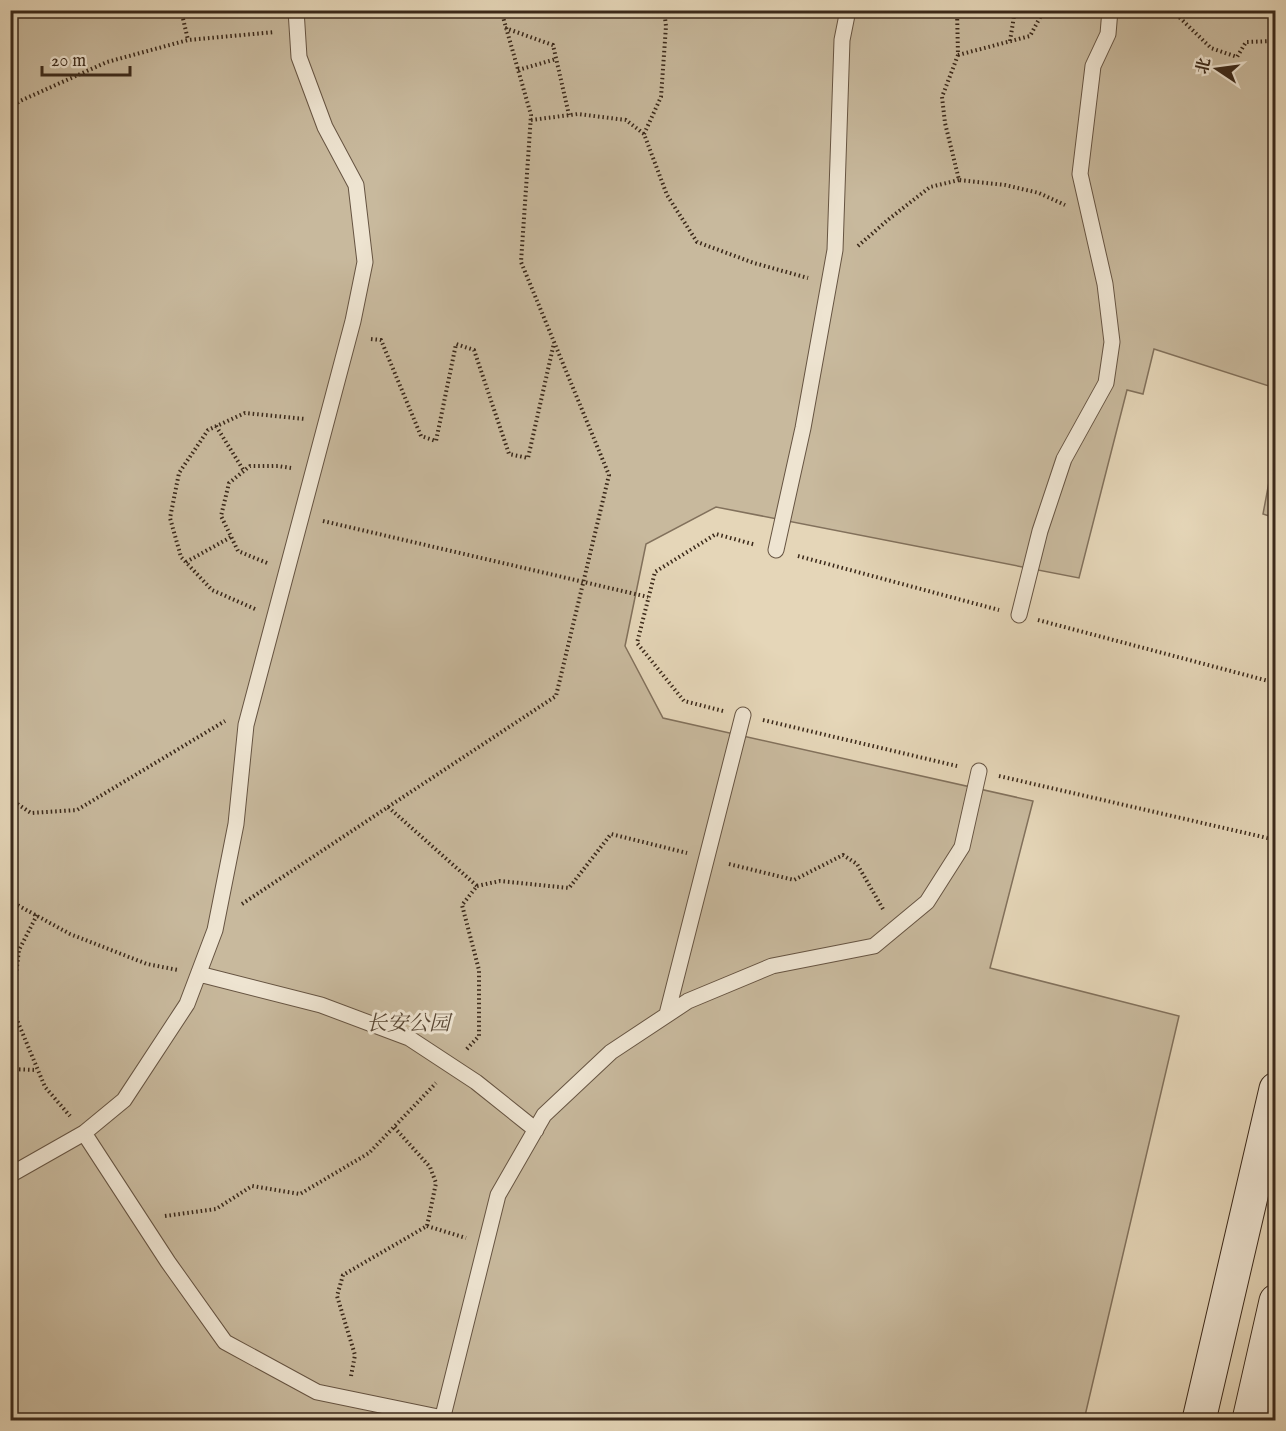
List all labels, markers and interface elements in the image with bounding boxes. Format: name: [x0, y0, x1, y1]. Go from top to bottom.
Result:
scale bar: [42, 39, 130, 77]
north arrow: [1187, 39, 1247, 99]
text: 20 m: [51, 50, 86, 73]
text: 北: [1193, 56, 1216, 76]
park label: 长安公园: [366, 1011, 453, 1038]

